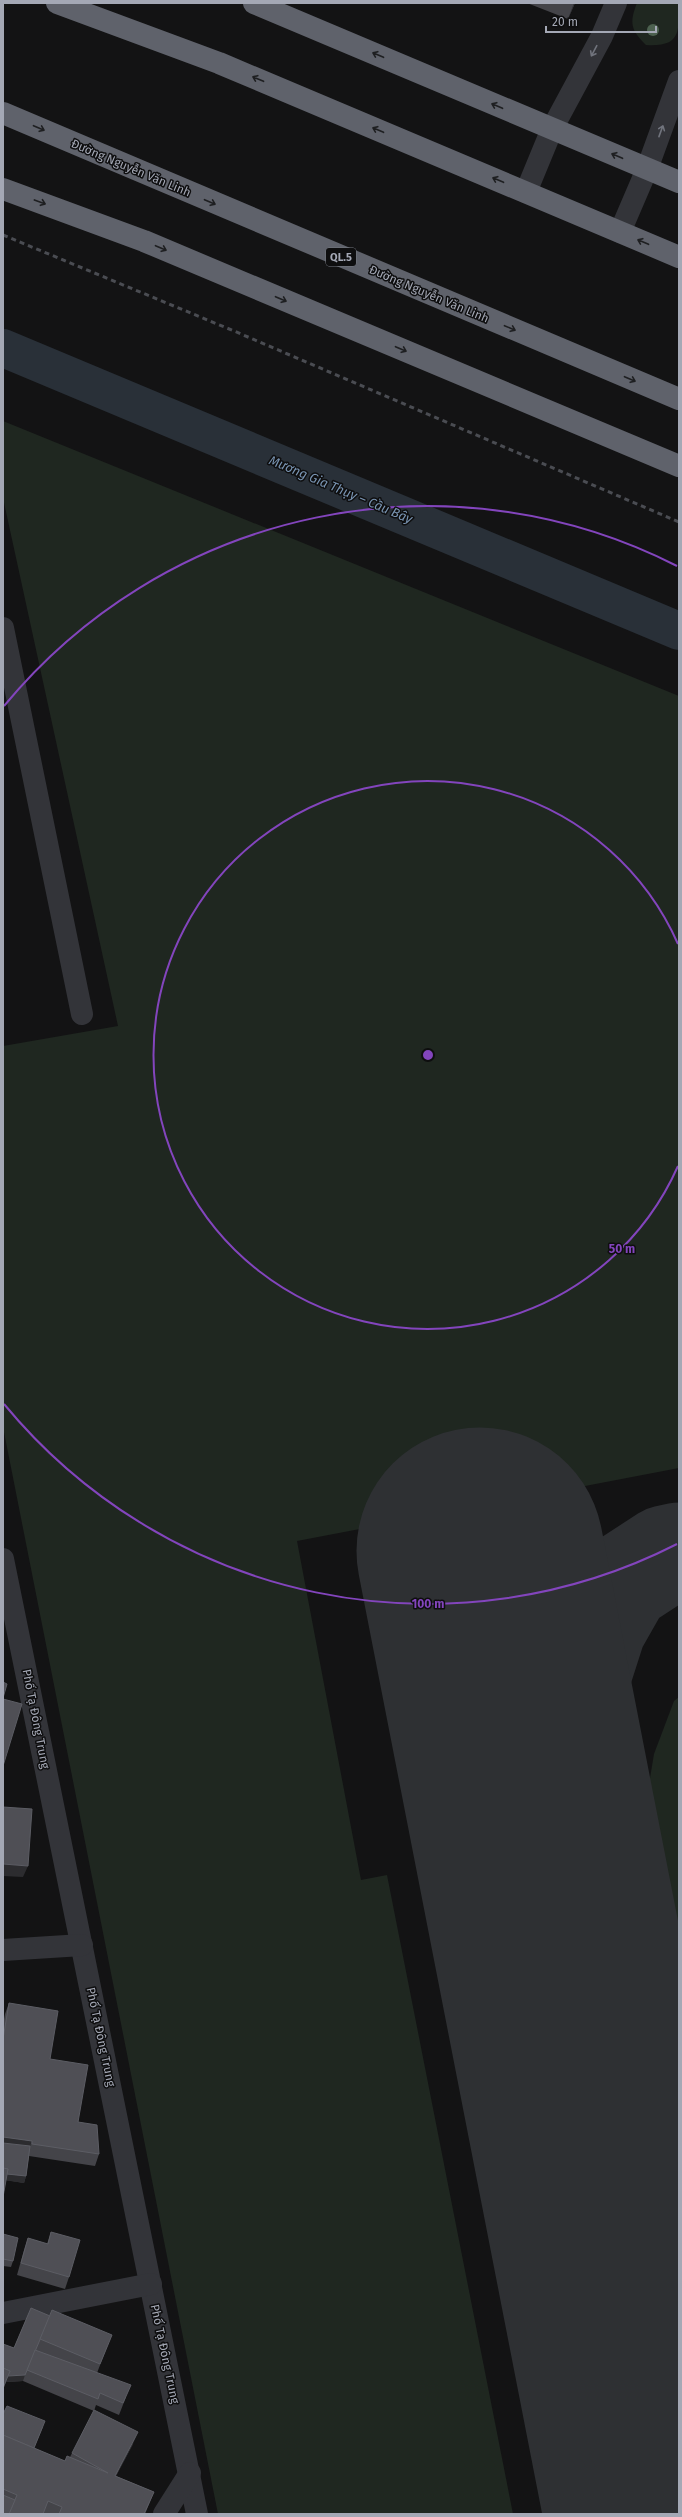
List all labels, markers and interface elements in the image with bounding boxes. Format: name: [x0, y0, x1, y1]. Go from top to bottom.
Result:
scale bar: [546, 8, 656, 34]
text: 20 m: [552, 15, 578, 29]
one-way arrow: [589, 45, 597, 57]
one-way arrow: [372, 51, 384, 58]
one-way arrow: [252, 75, 264, 83]
one-way arrow: [492, 101, 504, 109]
one-way arrow: [32, 125, 44, 133]
one-way arrow: [372, 125, 384, 133]
one-way arrow: [658, 125, 665, 138]
street label: Đường Nguyễn Văn Linh: [69, 135, 193, 200]
one-way arrow: [612, 152, 624, 159]
one-way arrow: [492, 176, 504, 184]
one-way arrow: [33, 199, 45, 207]
one-way arrow: [203, 199, 215, 206]
one-way arrow: [638, 237, 650, 245]
one-way arrow: [155, 245, 167, 253]
road number: QL.5: [326, 248, 356, 266]
street label: Đường Nguyễn Văn Linh: [367, 261, 491, 326]
one-way arrow: [274, 295, 286, 303]
one-way arrow: [504, 325, 516, 333]
one-way arrow: [394, 346, 406, 353]
one-way arrow: [624, 375, 636, 383]
water label: Mương Gia Thụy – Cầu Bây: [267, 452, 415, 527]
centre of rings: [421, 1048, 435, 1062]
text: 50 m: [609, 1242, 635, 1256]
text: 100 m: [412, 1597, 444, 1611]
street label: Phố Tạ Đông Trung: [19, 1668, 54, 1771]
street label: Phố Tạ Đông Trung: [84, 1986, 120, 2089]
street label: Phố Tạ Đông Trung: [148, 2303, 184, 2406]

